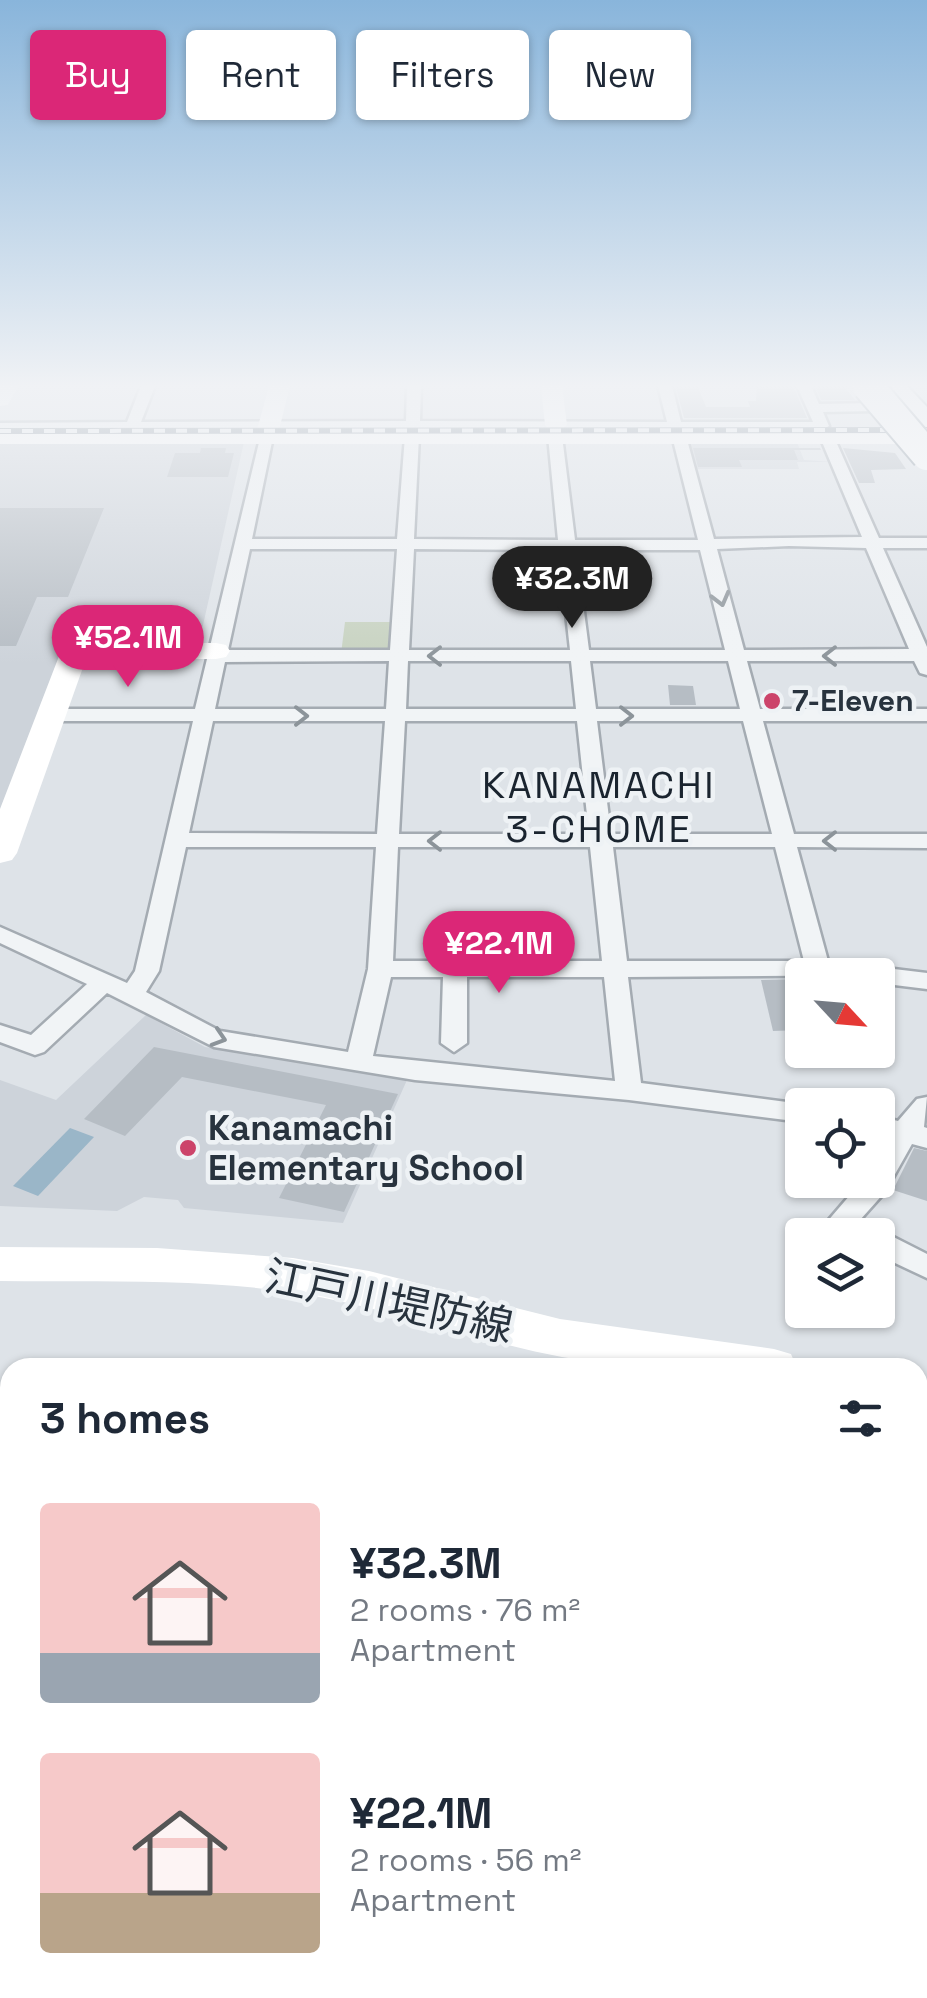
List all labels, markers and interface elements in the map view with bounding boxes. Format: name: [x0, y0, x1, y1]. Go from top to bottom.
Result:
chip: Buy: [30, 30, 166, 120]
chip: Rent: [186, 30, 336, 120]
chip: Filters: [356, 30, 529, 120]
chip: New: [549, 30, 691, 120]
pin: ¥32.3M: [491, 546, 653, 631]
text: ¥32.3M: [514, 558, 630, 598]
one-way arrow: [710, 589, 731, 607]
pin: ¥52.1M: [47, 605, 209, 690]
text: ¥52.1M: [74, 617, 182, 657]
one-way arrow: [426, 645, 442, 667]
one-way arrow: [821, 645, 836, 667]
place label: 7-Eleven: [792, 681, 914, 720]
marker: 7-Eleven: [761, 690, 783, 712]
one-way arrow: [294, 705, 310, 727]
one-way arrow: [620, 705, 635, 727]
district label: KANAMACHI 3-CHOME: [482, 761, 716, 853]
one-way arrow: [426, 830, 442, 851]
one-way arrow: [821, 830, 836, 852]
pin: ¥22.1M: [418, 911, 580, 996]
text: ¥22.1M: [445, 923, 553, 963]
north arrow: [785, 958, 895, 1068]
map controls: [785, 958, 895, 1328]
one-way arrow: [209, 1026, 226, 1046]
button: locate: [785, 1088, 895, 1198]
place label: Kanamachi Elementary School: [208, 1106, 524, 1190]
marker: Kanamachi Elementary School: [177, 1137, 199, 1159]
button: layers: [785, 1218, 895, 1328]
street label: 江戸川堤防線: [260, 1249, 518, 1354]
icon: filters: [833, 1391, 888, 1446]
text: 3 homes: [40, 1392, 210, 1445]
text: ¥32.3M: [350, 1537, 502, 1590]
icon: home: [120, 1543, 240, 1663]
text: 2 rooms · 76 m²: [350, 1590, 580, 1630]
text: Apartment: [350, 1630, 516, 1670]
text: ¥22.1M: [350, 1787, 492, 1840]
icon: home: [120, 1793, 240, 1913]
text: 2 rooms · 56 m²: [350, 1840, 582, 1880]
text: Apartment: [350, 1880, 516, 1920]

